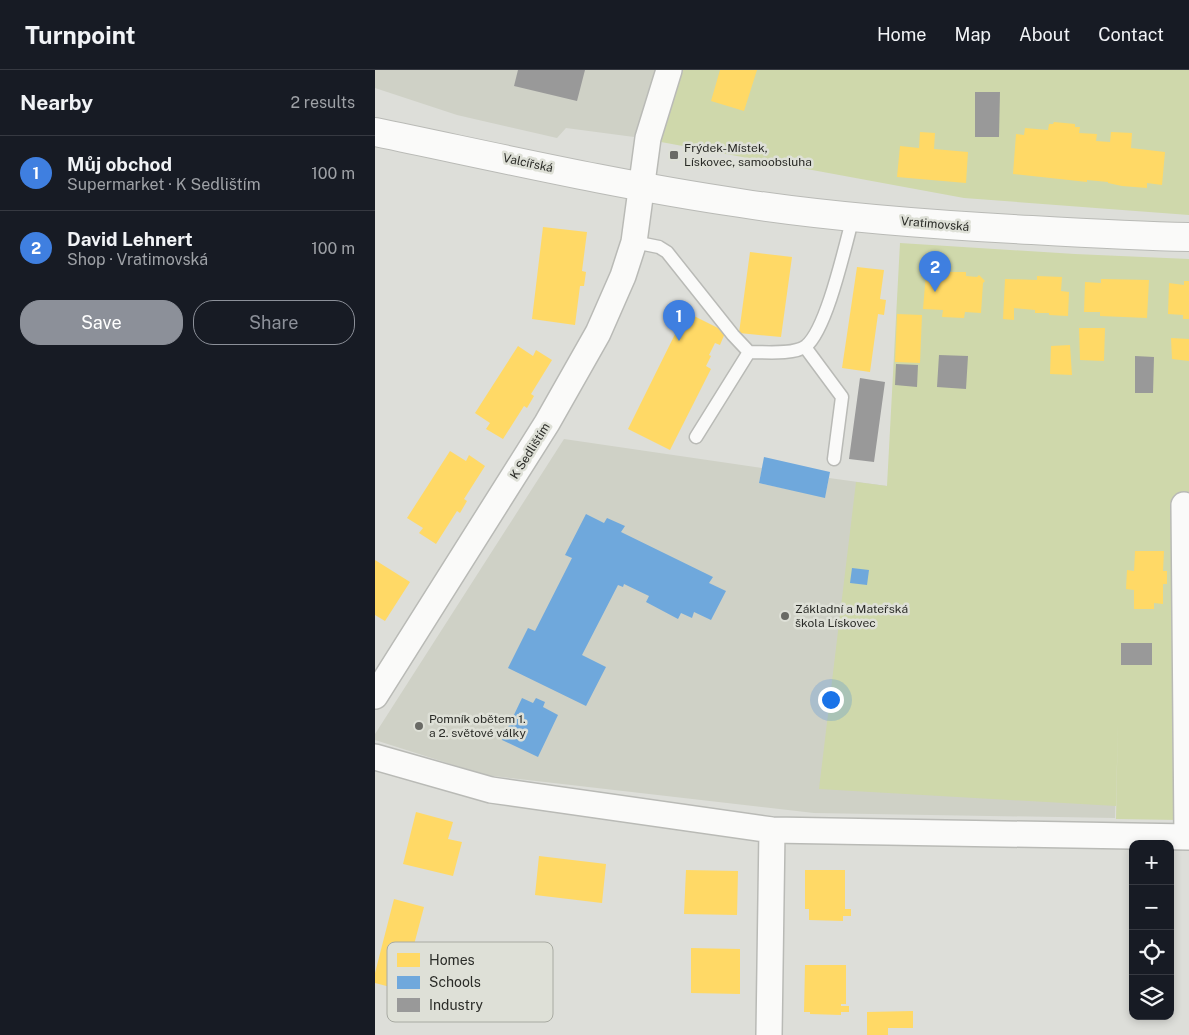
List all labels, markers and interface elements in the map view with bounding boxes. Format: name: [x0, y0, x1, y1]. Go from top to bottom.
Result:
text: Turnpoint: [25, 21, 135, 49]
text: Home: [877, 24, 927, 45]
text: Map: [955, 24, 991, 45]
text: About: [1019, 24, 1070, 45]
text: Contact: [1098, 24, 1164, 45]
text: Nearby: [20, 90, 93, 115]
text: 2 results: [290, 93, 355, 112]
place label: Frýdek-Místek, Lískovec, samoobsluha: [684, 141, 812, 169]
marker: Frýdek-Místek, Lískovec, samoobsluha: [668, 149, 680, 161]
street label: Valcířská: [502, 151, 554, 175]
text: Můj obchod: [67, 153, 172, 175]
text: 1: [33, 164, 39, 183]
text: 100 m: [311, 164, 355, 183]
text: Supermarket · K Sedlištím: [67, 175, 261, 194]
street label: Vratimovská: [900, 214, 970, 234]
text: David Lehnert: [67, 228, 193, 250]
text: 2: [31, 239, 41, 258]
text: 100 m: [311, 239, 355, 258]
text: Shop · Vratimovská: [67, 250, 208, 269]
pin: 2: [919, 251, 951, 292]
button: Save: [20, 300, 183, 345]
button: Share: [193, 300, 355, 345]
pin: 1: [663, 300, 695, 341]
street label: K Sedlištím: [507, 420, 553, 482]
place label: Základní a Mateřská škola Lískovec: [795, 602, 908, 630]
marker: Základní a Mateřská škola Lískovec: [779, 610, 791, 622]
your location: [818, 687, 844, 713]
place label: Pomník obětem 1. a 2. světové války: [429, 712, 526, 740]
marker: Pomník obětem 1. a 2. světové války: [413, 720, 425, 732]
map controls: [1129, 840, 1174, 1020]
button: +: [1129, 840, 1174, 885]
button: −: [1129, 885, 1174, 930]
button: locate: [1129, 930, 1174, 975]
legend: [387, 942, 553, 1022]
text: Homes: [429, 952, 475, 968]
text: Schools: [429, 974, 481, 990]
button: layers: [1129, 975, 1174, 1020]
text: Industry: [429, 997, 484, 1013]

